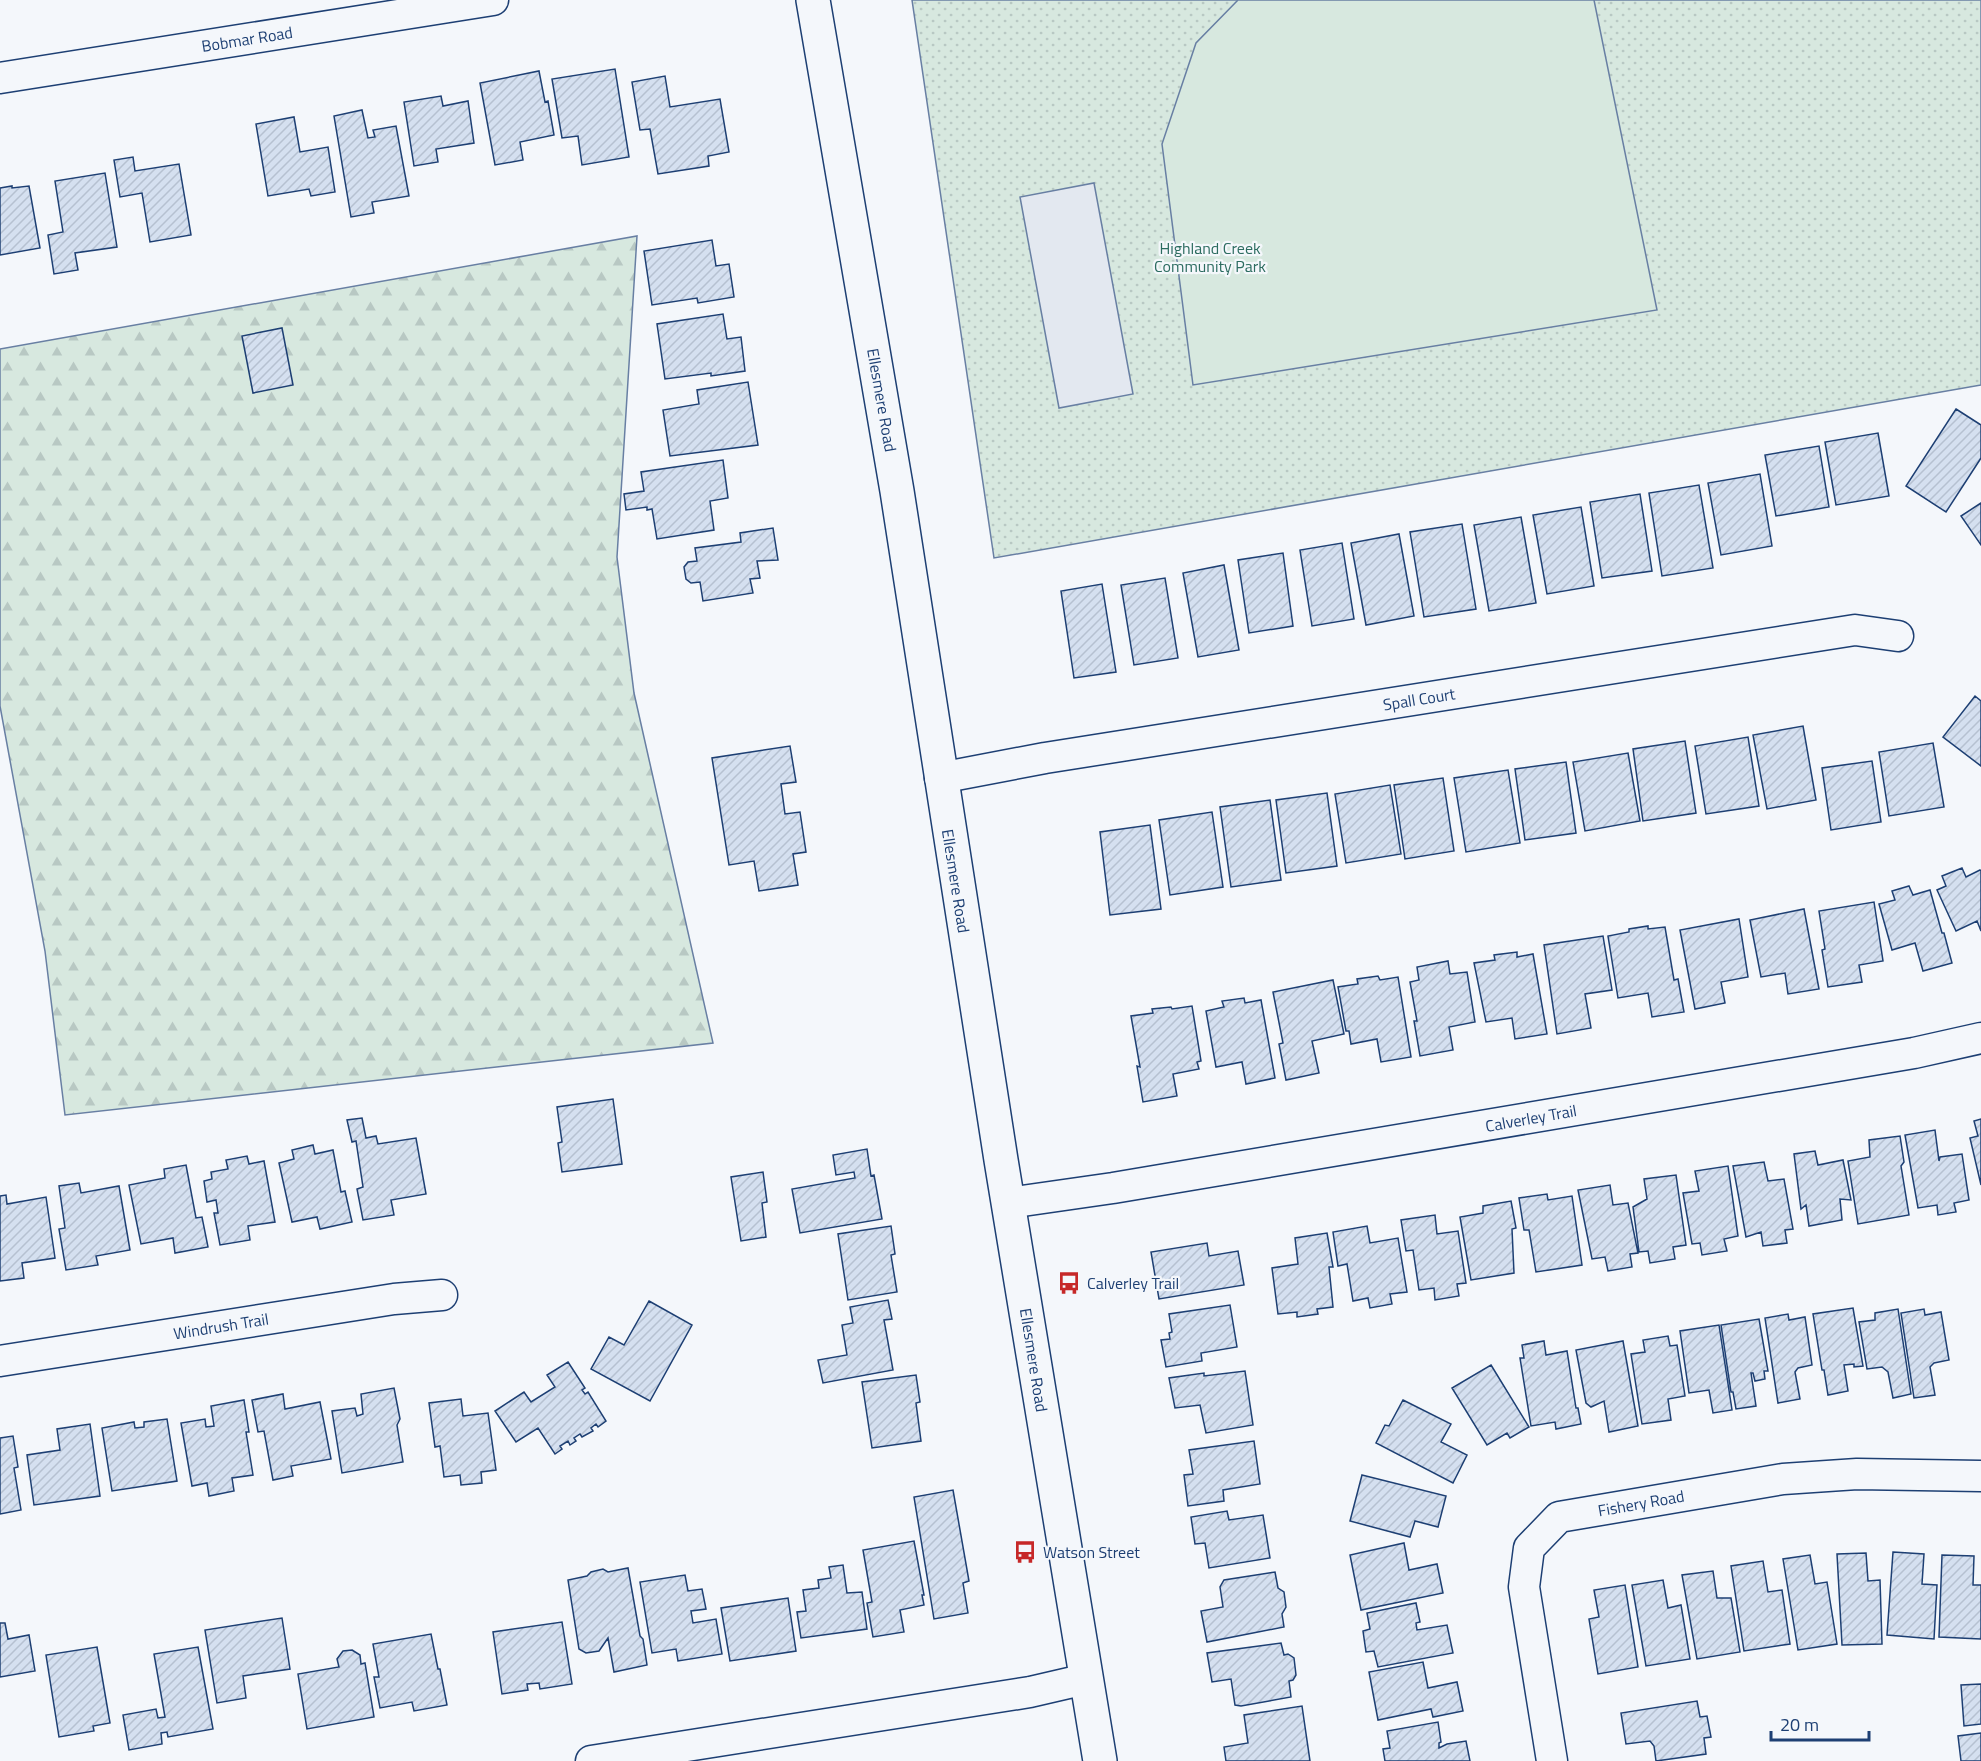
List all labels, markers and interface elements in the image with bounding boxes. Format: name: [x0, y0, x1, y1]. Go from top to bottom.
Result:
street label: Bobmar Road: [200, 20, 294, 58]
park label: Highland Creek Community Park: [1154, 236, 1266, 278]
street label: Ellesmere Road: [861, 346, 903, 454]
street label: Spall Court: [1381, 681, 1457, 717]
street label: Ellesmere Road: [936, 827, 976, 935]
street label: Calverley Trail: [1483, 1098, 1579, 1138]
bus stop icon: Calverley Trail: [1056, 1270, 1082, 1296]
place label: Calverley Trail: [1087, 1271, 1179, 1295]
street label: Ellesmere Road: [1014, 1306, 1054, 1414]
street label: Windrush Trail: [172, 1307, 270, 1345]
street label: Fishery Road: [1596, 1484, 1686, 1522]
bus stop icon: Watson Street: [1012, 1539, 1038, 1565]
place label: Watson Street: [1043, 1540, 1140, 1564]
scale bar: [1771, 1704, 1868, 1742]
text: 20 m: [1780, 1711, 1819, 1738]

